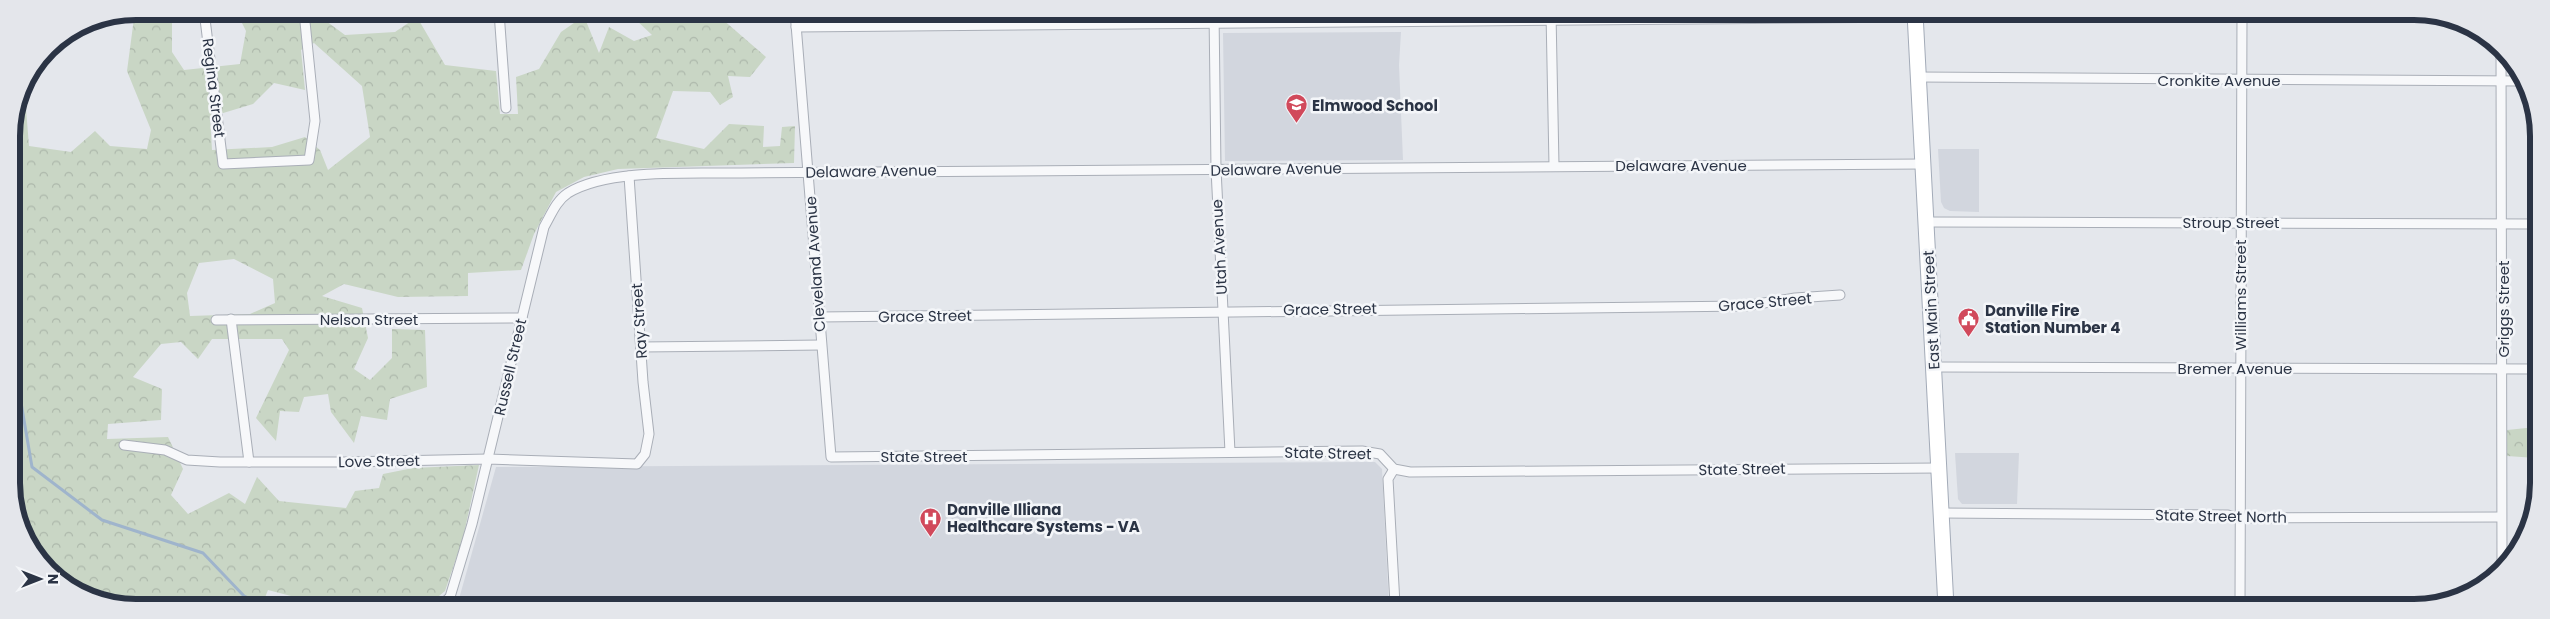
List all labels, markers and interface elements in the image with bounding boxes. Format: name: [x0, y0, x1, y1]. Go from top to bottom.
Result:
street label: Regina Street: [197, 37, 231, 139]
street label: Cronkite Avenue: [2158, 70, 2280, 91]
school or university icon: Elmwood School: [1284, 93, 1308, 124]
place label: Elmwood School: [1312, 95, 1438, 116]
street label: Delaware Avenue: [1615, 155, 1747, 176]
street label: Delaware Avenue: [1210, 157, 1342, 181]
street label: Delaware Avenue: [805, 159, 937, 183]
street label: Cleveland Avenue: [800, 195, 830, 333]
street label: Utah Avenue: [1206, 199, 1232, 295]
street label: Stroup Street: [2182, 212, 2280, 233]
street label: Williams Street: [2230, 240, 2251, 350]
street label: East Main Street: [1917, 250, 1945, 370]
street label: Griggs Street: [2493, 261, 2514, 358]
street label: Ray Street: [626, 283, 652, 359]
street label: Grace Street: [1717, 287, 1813, 317]
street label: Grace Street: [1283, 298, 1377, 320]
place label: Danville Fire Station Number 4: [1985, 300, 2120, 338]
street label: Grace Street: [878, 305, 972, 327]
public building icon: Danville Fire Station Number 4: [1957, 307, 1981, 338]
street label: Nelson Street: [320, 309, 418, 330]
street label: Russell Street: [489, 316, 531, 418]
street label: Bremer Avenue: [2178, 358, 2292, 379]
street label: State Street: [1284, 442, 1372, 464]
street label: State Street: [880, 446, 968, 467]
street label: Love Street: [338, 450, 420, 472]
street label: State Street: [1698, 458, 1786, 480]
place label: Danville Illiana Healthcare Systems - VA: [947, 499, 1140, 537]
street label: State Street North: [2155, 504, 2287, 528]
hospital icon: Danville Illiana Healthcare Systems - VA: [919, 506, 943, 537]
north arrow: [15, 554, 65, 604]
text: N: [43, 574, 63, 584]

